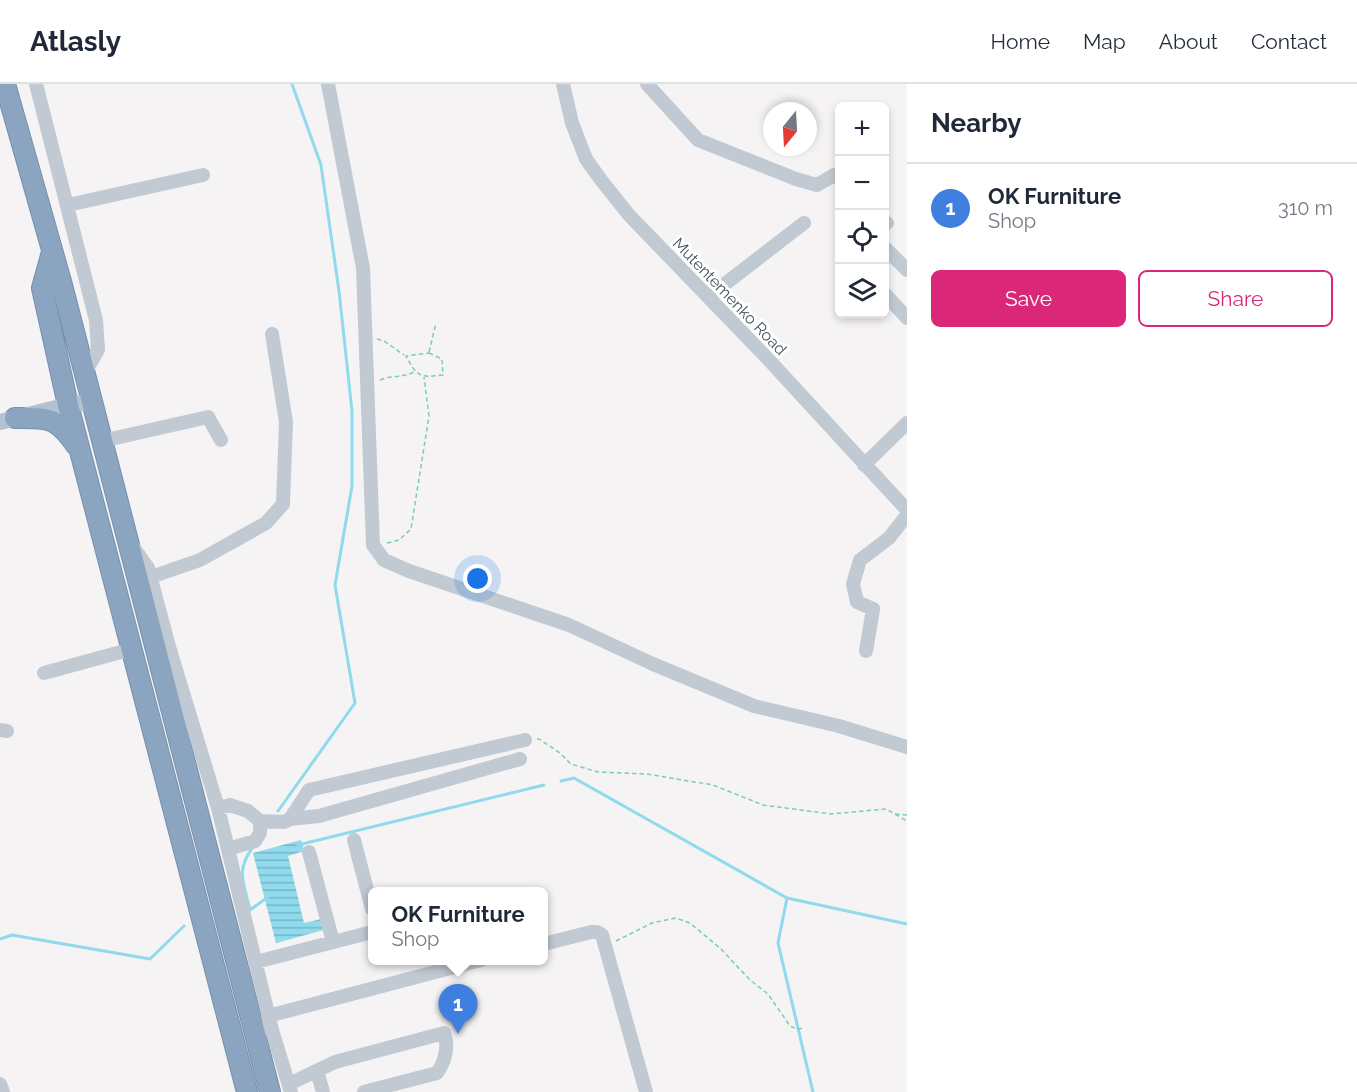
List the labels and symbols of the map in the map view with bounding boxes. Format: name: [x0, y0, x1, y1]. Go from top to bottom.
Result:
north arrow: [763, 102, 817, 156]
street label: Mutentemenko Road: [669, 234, 790, 359]
your location: [463, 564, 492, 593]
pin: 1: [438, 984, 478, 1034]

